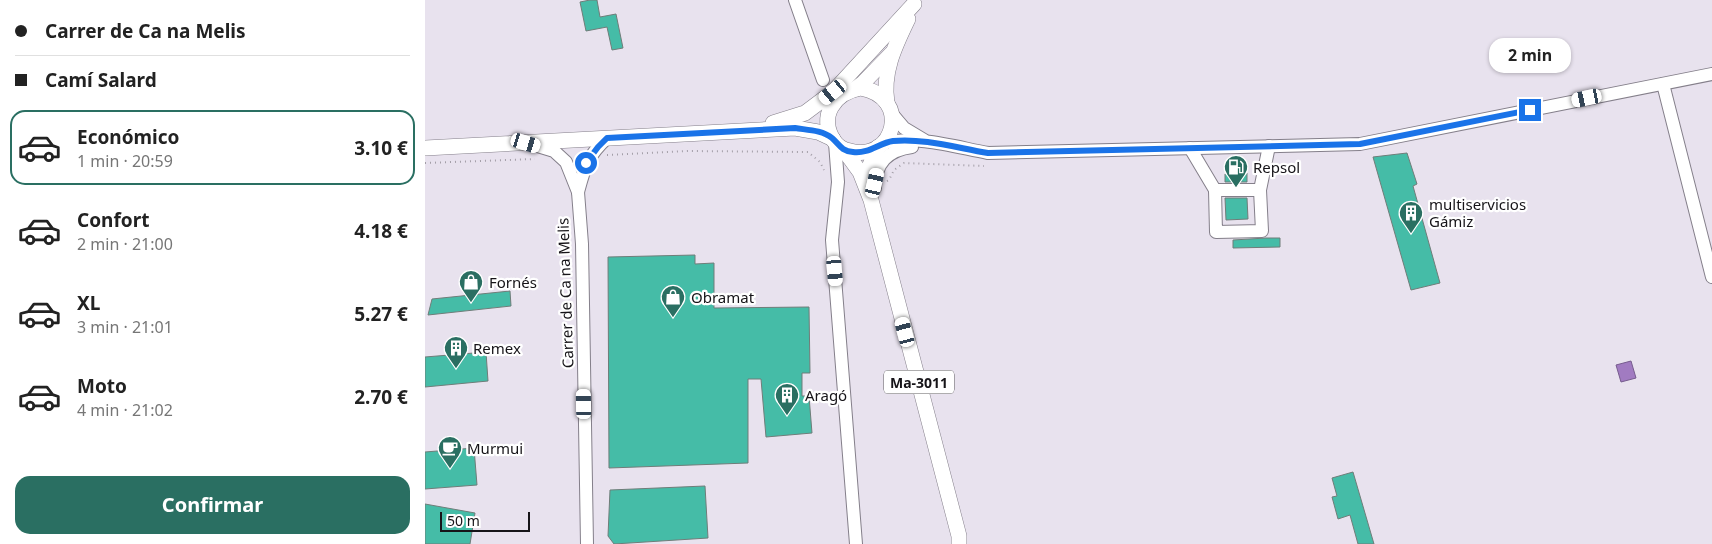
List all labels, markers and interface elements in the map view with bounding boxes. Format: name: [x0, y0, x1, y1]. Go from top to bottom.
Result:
text: Carrer de Ca na Melis: [45, 18, 246, 44]
callout: 2 min: [1489, 38, 1571, 72]
text: 2 min: [1508, 44, 1552, 66]
text: Camí Salard: [45, 67, 157, 93]
car: [816, 77, 849, 107]
car: [1570, 88, 1603, 108]
route end: [1519, 99, 1541, 121]
text: Económico: [77, 124, 179, 150]
icon: car: [17, 125, 62, 170]
car: [509, 131, 542, 155]
text: 3.10 €: [354, 135, 408, 161]
text: 1 min · 20:59: [77, 150, 173, 172]
route start: [575, 152, 597, 174]
fuel station icon: Repsol: [1223, 154, 1249, 188]
place label: Repsol: [1253, 157, 1300, 177]
car: [864, 167, 885, 199]
place label: multiservicios Gámiz: [1429, 194, 1526, 231]
building icon: multiservicios Gámiz: [1398, 200, 1424, 234]
text: Confort: [77, 207, 149, 233]
icon: car: [17, 208, 62, 253]
street label: Carrer de Ca na Melis: [552, 217, 578, 369]
text: 4.18 €: [354, 218, 408, 244]
text: 2 min · 21:00: [77, 233, 173, 255]
car: [826, 255, 843, 287]
shop icon: Fornés: [458, 269, 484, 303]
place label: Fornés: [489, 272, 537, 292]
shop icon: Obramat: [660, 284, 686, 318]
place label: Obramat: [691, 287, 755, 307]
text: XL: [77, 290, 100, 316]
icon: car: [17, 291, 62, 336]
text: 5.27 €: [354, 301, 408, 327]
text: 3 min · 21:01: [77, 316, 173, 338]
car: [893, 316, 916, 348]
building icon: Remex: [443, 335, 469, 369]
place label: Remex: [473, 338, 521, 358]
road number: Ma-3011: [884, 371, 954, 394]
text: Moto: [77, 373, 127, 399]
icon: car: [17, 374, 62, 419]
building icon: Aragó: [774, 382, 800, 416]
text: 2.70 €: [354, 384, 408, 410]
place label: Aragó: [805, 385, 847, 405]
car: [576, 389, 591, 419]
text: 4 min · 21:02: [77, 399, 173, 421]
cafe icon: Murmui: [437, 435, 463, 469]
place label: Murmui: [467, 438, 523, 458]
button: Confirmar: [15, 476, 410, 534]
scale bar: [440, 509, 530, 532]
text: 50 m: [447, 511, 480, 530]

